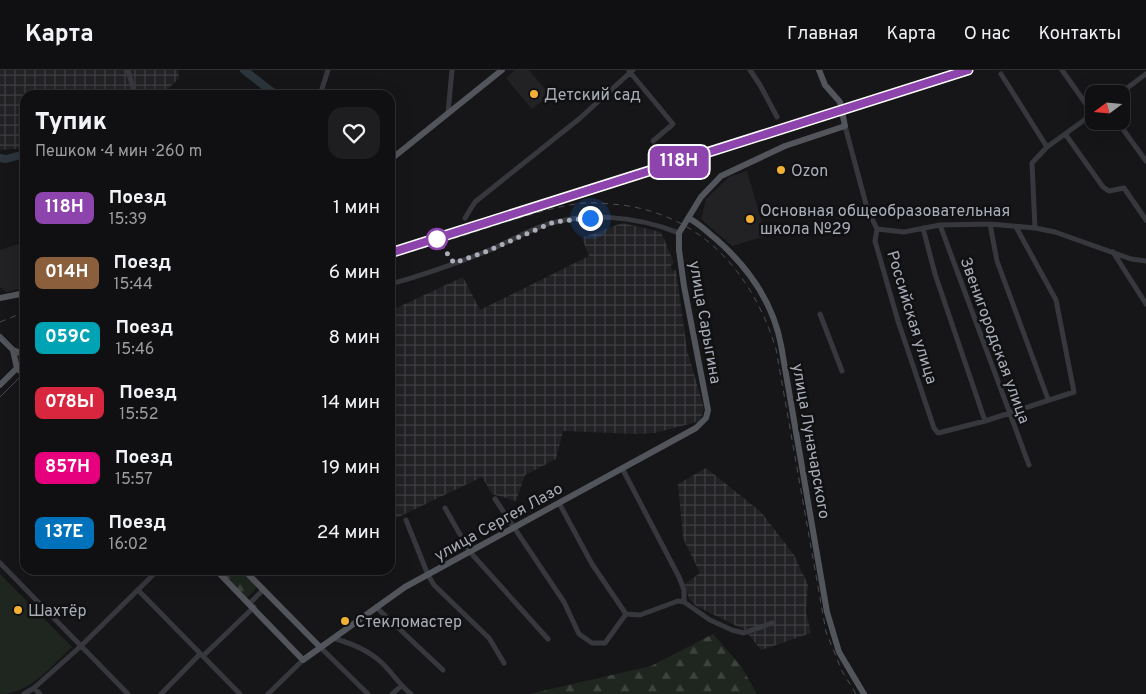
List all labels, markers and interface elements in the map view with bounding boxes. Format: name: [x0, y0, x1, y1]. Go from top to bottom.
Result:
text: Карта: [25, 20, 94, 50]
text: Главная: [787, 23, 858, 46]
text: Карта: [886, 23, 936, 46]
text: О нас: [964, 23, 1010, 46]
text: Контакты: [1038, 23, 1121, 46]
north arrow: [1085, 85, 1130, 130]
map controls: [1085, 85, 1130, 130]
place label: Детский сад: [544, 86, 641, 106]
marker: Детский сад: [528, 88, 540, 100]
button: heart: [328, 107, 380, 159]
text: Тупик: [35, 108, 107, 138]
text: Пешком · 4 мин · 260 m: [35, 142, 202, 162]
line badge: 118Н: [644, 146, 714, 178]
text: 118Н: [660, 150, 698, 173]
place label: Ozon: [791, 162, 828, 182]
marker: Ozon: [775, 164, 787, 176]
text: Поезд: [109, 186, 166, 210]
text: 118Н: [45, 196, 84, 219]
text: 1 мин: [333, 196, 380, 220]
place label: Основная общеобразовательная школа №29: [760, 202, 1010, 240]
your location: [578, 206, 603, 231]
text: 15:39: [109, 210, 147, 230]
marker: Основная общеобразовательная школа №29: [744, 213, 756, 225]
unlabelled marker: [426, 228, 448, 250]
street label: Российская улица: [881, 248, 941, 387]
text: Поезд: [114, 251, 171, 275]
street label: Звенигородская улица: [955, 255, 1034, 427]
street label: улица Сарыгина: [683, 259, 725, 385]
text: 014Н: [45, 261, 89, 284]
text: 6 мин: [329, 261, 380, 285]
text: 15:44: [114, 275, 153, 295]
text: Поезд: [115, 316, 173, 340]
text: 059С: [45, 326, 90, 349]
text: 8 мин: [328, 326, 380, 350]
text: 15:46: [115, 340, 154, 360]
street label: улица Луначарского: [787, 362, 834, 521]
text: Поезд: [119, 381, 177, 405]
text: 078Ы: [45, 391, 94, 414]
text: 14 мин: [322, 391, 380, 415]
text: 15:52: [119, 405, 159, 425]
text: Поезд: [115, 446, 173, 470]
text: 857Н: [45, 456, 90, 479]
text: 19 мин: [322, 456, 380, 480]
text: 15:57: [115, 470, 153, 490]
street label: улица Сергея Лазо: [431, 479, 567, 566]
text: Поезд: [109, 511, 166, 535]
text: 137Е: [45, 521, 84, 544]
text: 24 мин: [317, 521, 380, 545]
text: 16:02: [109, 535, 148, 555]
place label: Шахтёр: [28, 602, 87, 622]
marker: Шахтёр: [12, 604, 24, 616]
place label: Стекломастер: [355, 613, 462, 633]
marker: Стекломастер: [339, 615, 351, 627]

